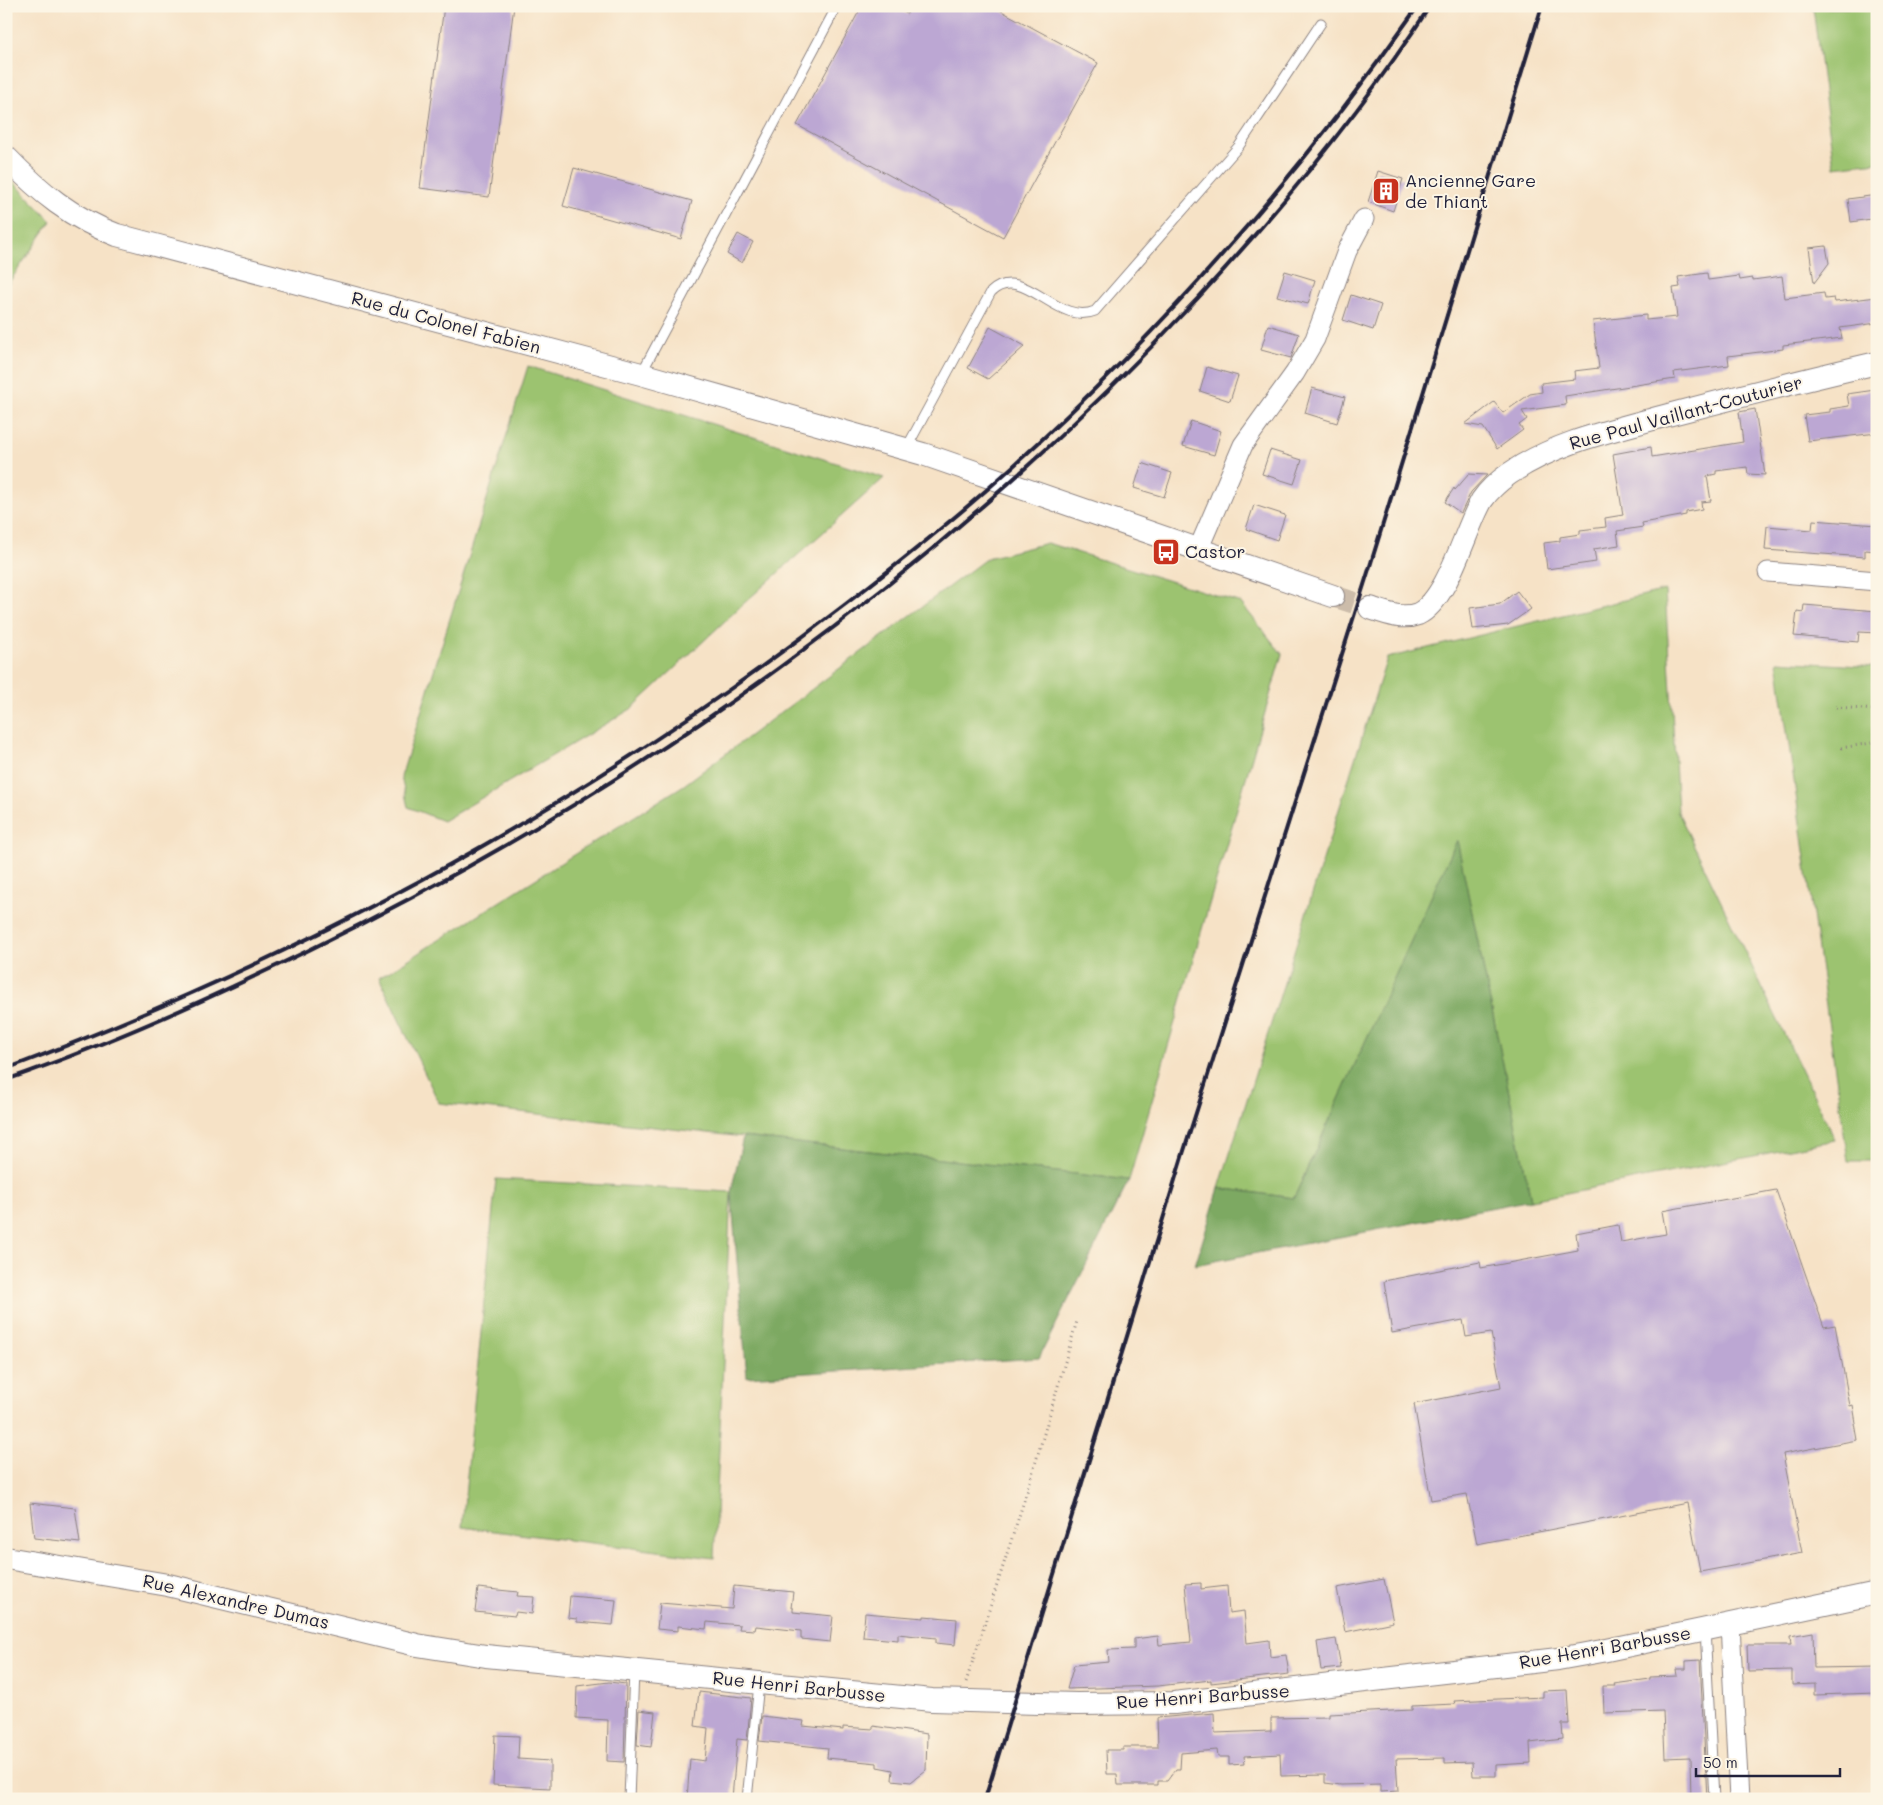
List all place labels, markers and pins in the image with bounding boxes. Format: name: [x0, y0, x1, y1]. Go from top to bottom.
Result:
place label: Ancienne Gare de Thiant: [1405, 168, 1536, 213]
building icon: Ancienne Gare de Thiant: [1371, 176, 1401, 206]
bus stop icon: Castor: [1151, 537, 1181, 567]
place label: Castor: [1185, 539, 1245, 563]

